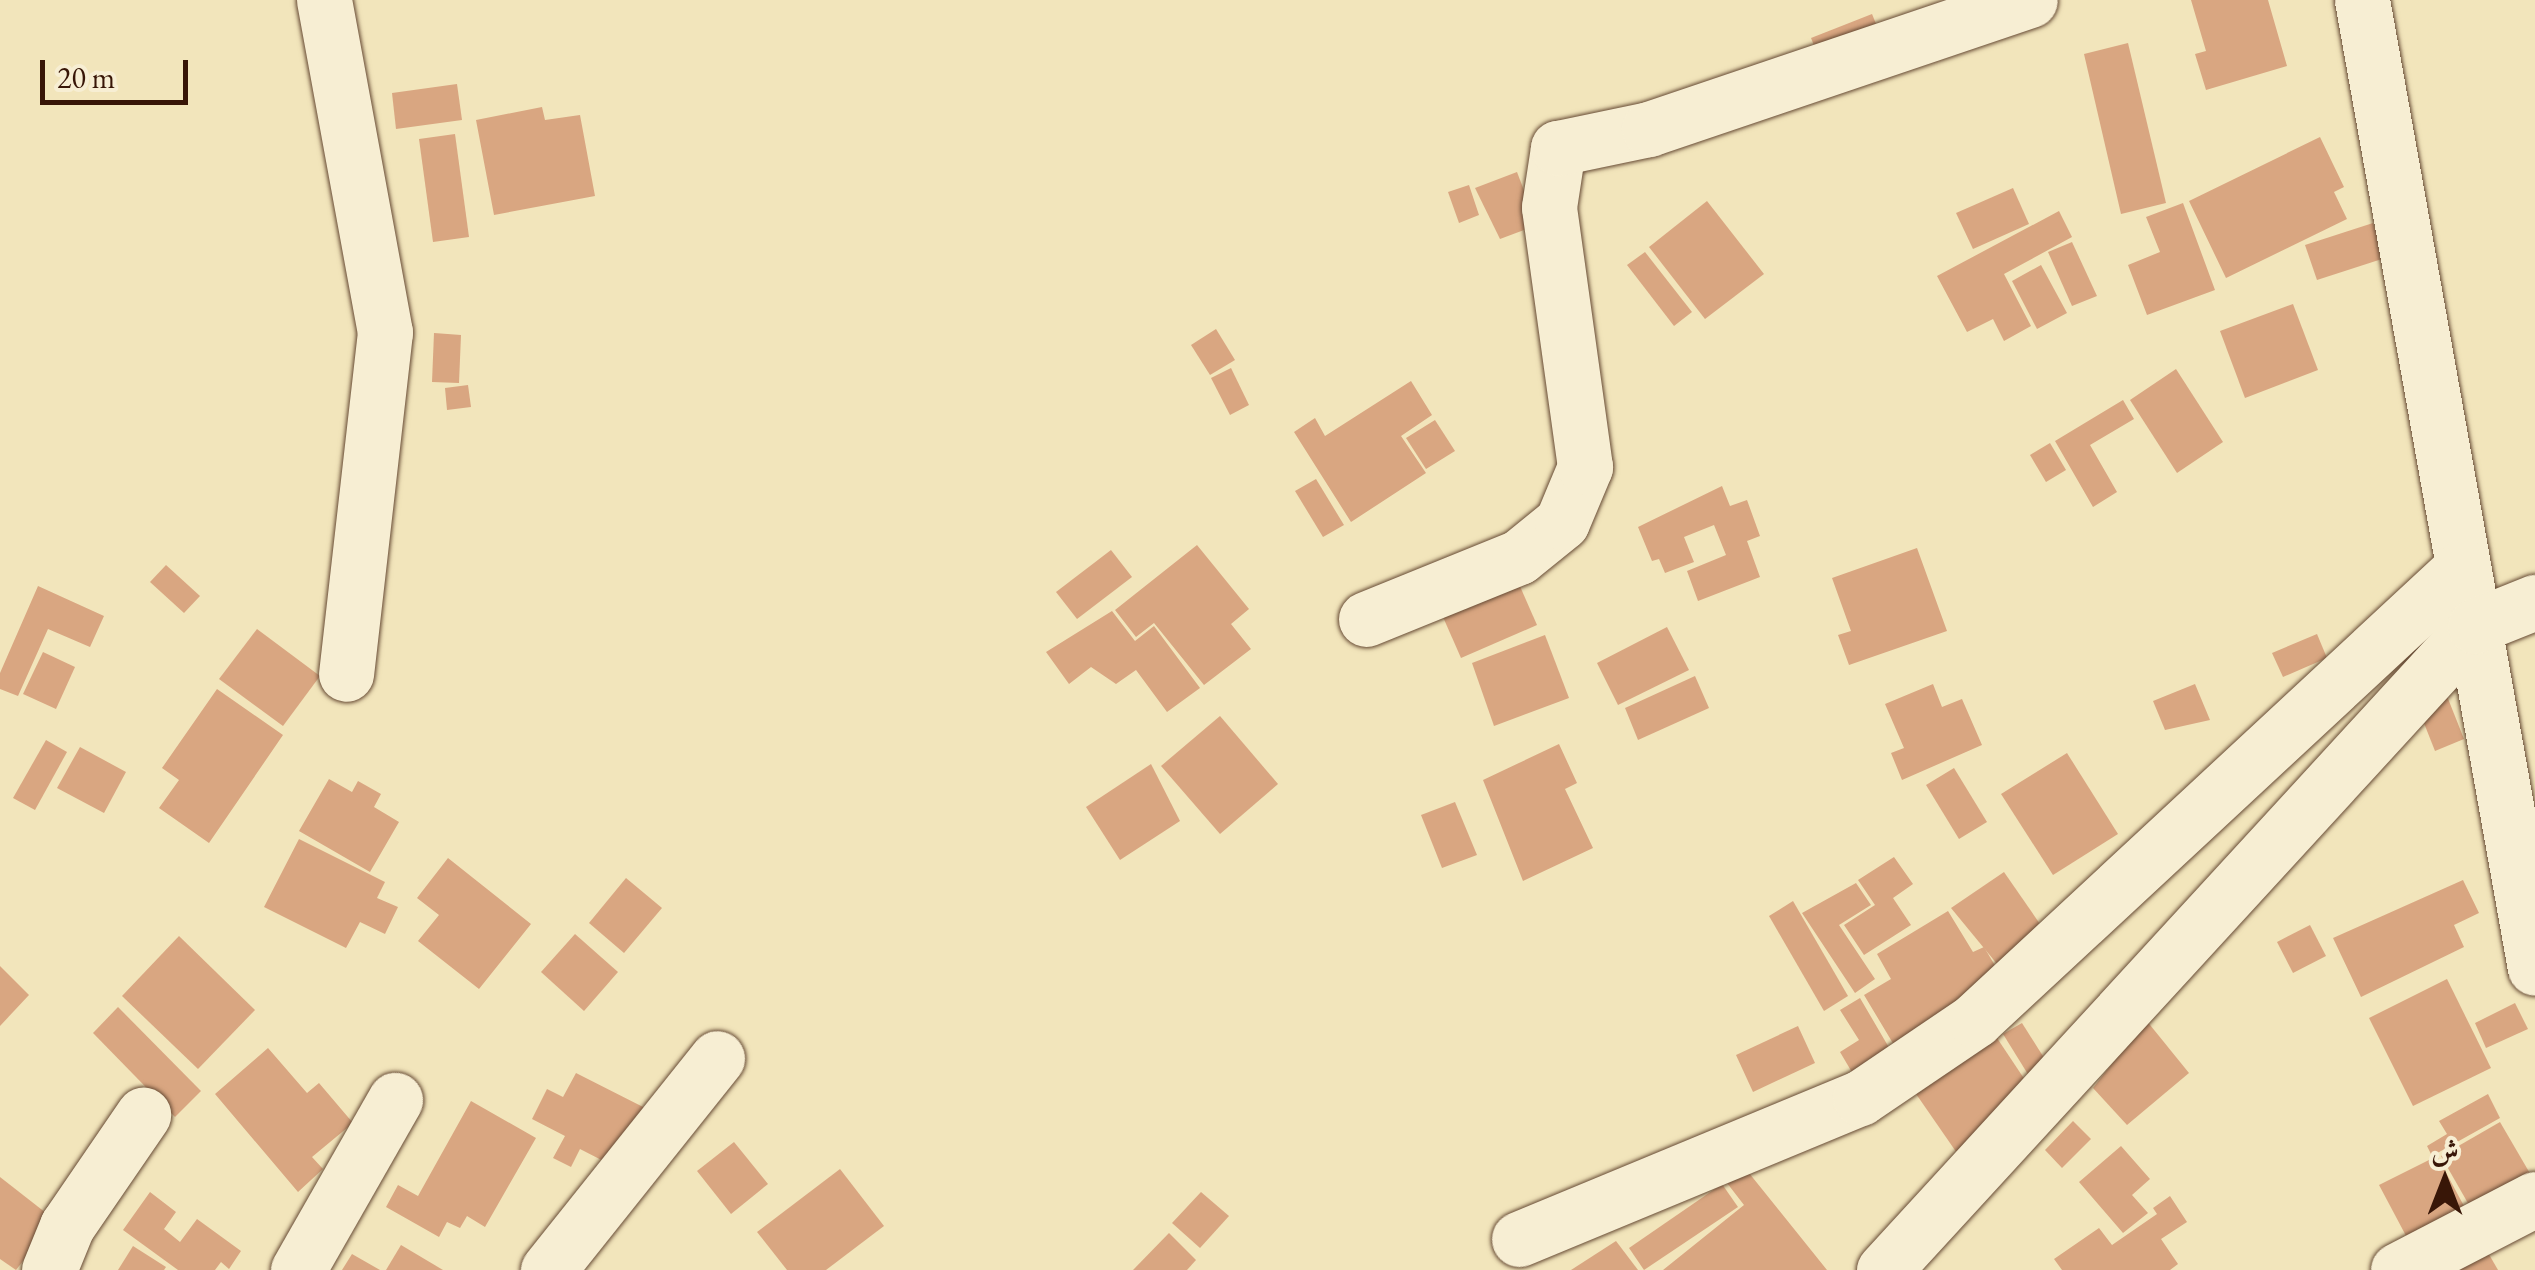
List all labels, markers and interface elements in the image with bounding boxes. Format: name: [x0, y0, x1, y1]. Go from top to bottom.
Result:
scale bar: [45, 40, 192, 102]
text: 20 m: [57, 58, 115, 97]
north arrow: [2395, 1130, 2495, 1230]
text: ش: [2431, 1132, 2459, 1168]

